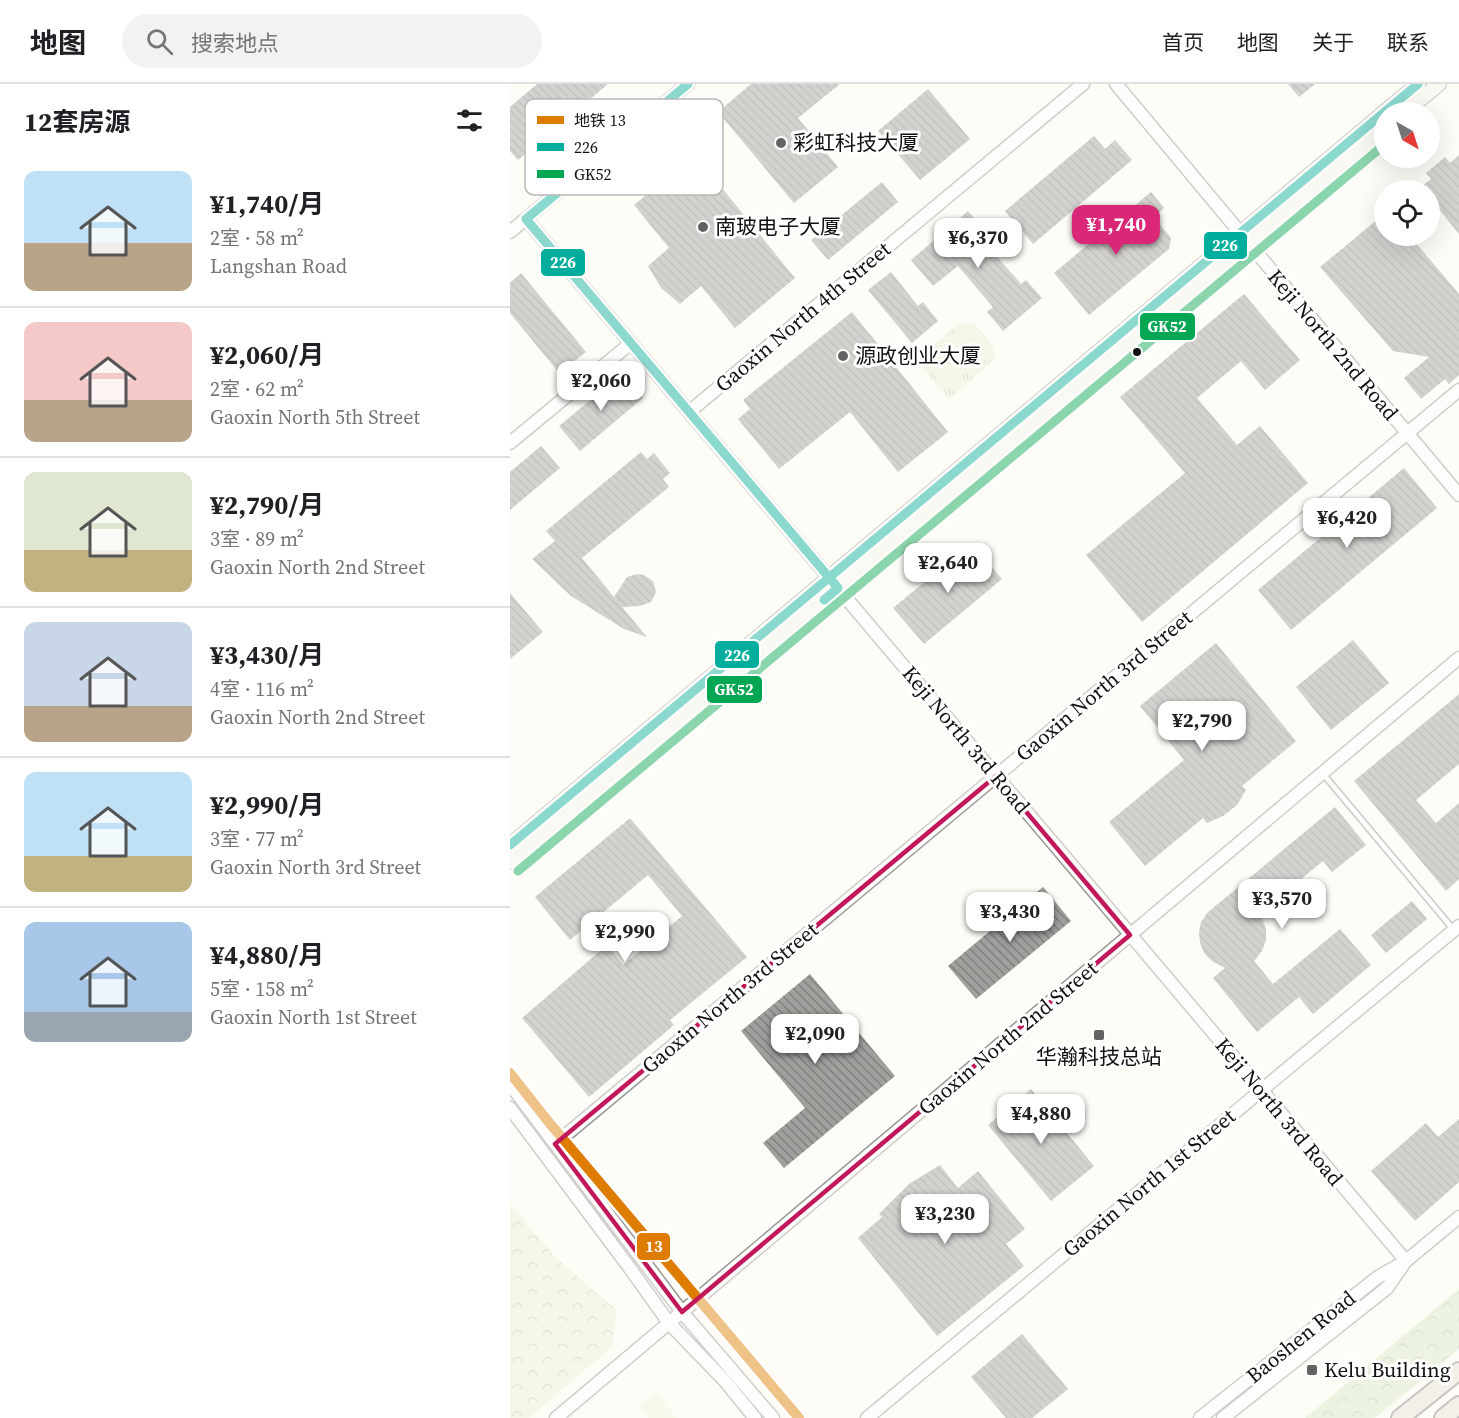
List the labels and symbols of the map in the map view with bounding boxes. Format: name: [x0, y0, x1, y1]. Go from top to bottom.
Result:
legend: [525, 99, 723, 195]
north arrow: [1374, 102, 1440, 168]
text: 地铁 13: [574, 109, 626, 131]
place label: 彩虹科技大厦: [793, 128, 919, 157]
text: 226: [574, 136, 598, 158]
marker: 彩虹科技大厦: [774, 136, 788, 150]
text: GK52: [574, 163, 611, 185]
pin: ¥1,740: [1067, 205, 1165, 256]
place label: 南玻电子大厦: [715, 212, 841, 241]
pin: ¥6,370: [929, 218, 1027, 269]
marker: 南玻电子大厦: [696, 220, 710, 234]
line badge: 226: [1203, 231, 1248, 260]
text: 226: [1212, 234, 1238, 256]
street label: Gaoxin North 4th Street: [709, 235, 897, 399]
line badge: 226: [540, 248, 586, 277]
text: 226: [550, 251, 576, 273]
street label: Keji North 2nd Road: [1261, 263, 1405, 427]
line badge: GK52: [1139, 312, 1196, 341]
text: GK52: [1147, 315, 1187, 337]
place label: 源政创业大厦: [855, 341, 981, 370]
unlabelled marker: [1131, 346, 1143, 358]
marker: 源政创业大厦: [836, 349, 850, 363]
pin: ¥2,060: [552, 361, 650, 412]
pin: ¥6,420: [1298, 498, 1396, 549]
pin: ¥2,640: [899, 543, 997, 594]
street label: Gaoxin North 3rd Street: [1009, 603, 1198, 768]
line badge: 226: [714, 640, 760, 669]
text: 226: [724, 644, 750, 666]
street label: Keji North 3rd Road: [896, 659, 1037, 820]
line badge: GK52: [706, 675, 763, 704]
text: GK52: [714, 678, 754, 700]
pin: ¥2,790: [1153, 701, 1251, 752]
pin: ¥3,570: [1233, 879, 1331, 930]
pin: ¥3,430: [961, 892, 1059, 943]
pin: ¥2,990: [576, 912, 674, 963]
street label: Gaoxin North 3rd Street: [635, 915, 824, 1080]
street label: Gaoxin North 2nd Street: [912, 954, 1104, 1121]
pin: ¥2,090: [766, 1014, 864, 1065]
marker: 华瀚科技总站: [1092, 1028, 1106, 1042]
street label: Keji North 3rd Road: [1209, 1031, 1350, 1192]
place label: 华瀚科技总站: [1036, 1042, 1162, 1071]
pin: ¥4,880: [992, 1094, 1090, 1145]
street label: Gaoxin North 1st Street: [1056, 1102, 1241, 1263]
pin: ¥3,230: [896, 1194, 994, 1245]
line badge: 13: [636, 1232, 671, 1261]
text: 13: [645, 1235, 663, 1257]
street label: Baoshen Road: [1240, 1283, 1362, 1390]
place label: Kelu Building: [1324, 1355, 1451, 1384]
marker: Kelu Building: [1305, 1363, 1319, 1377]

